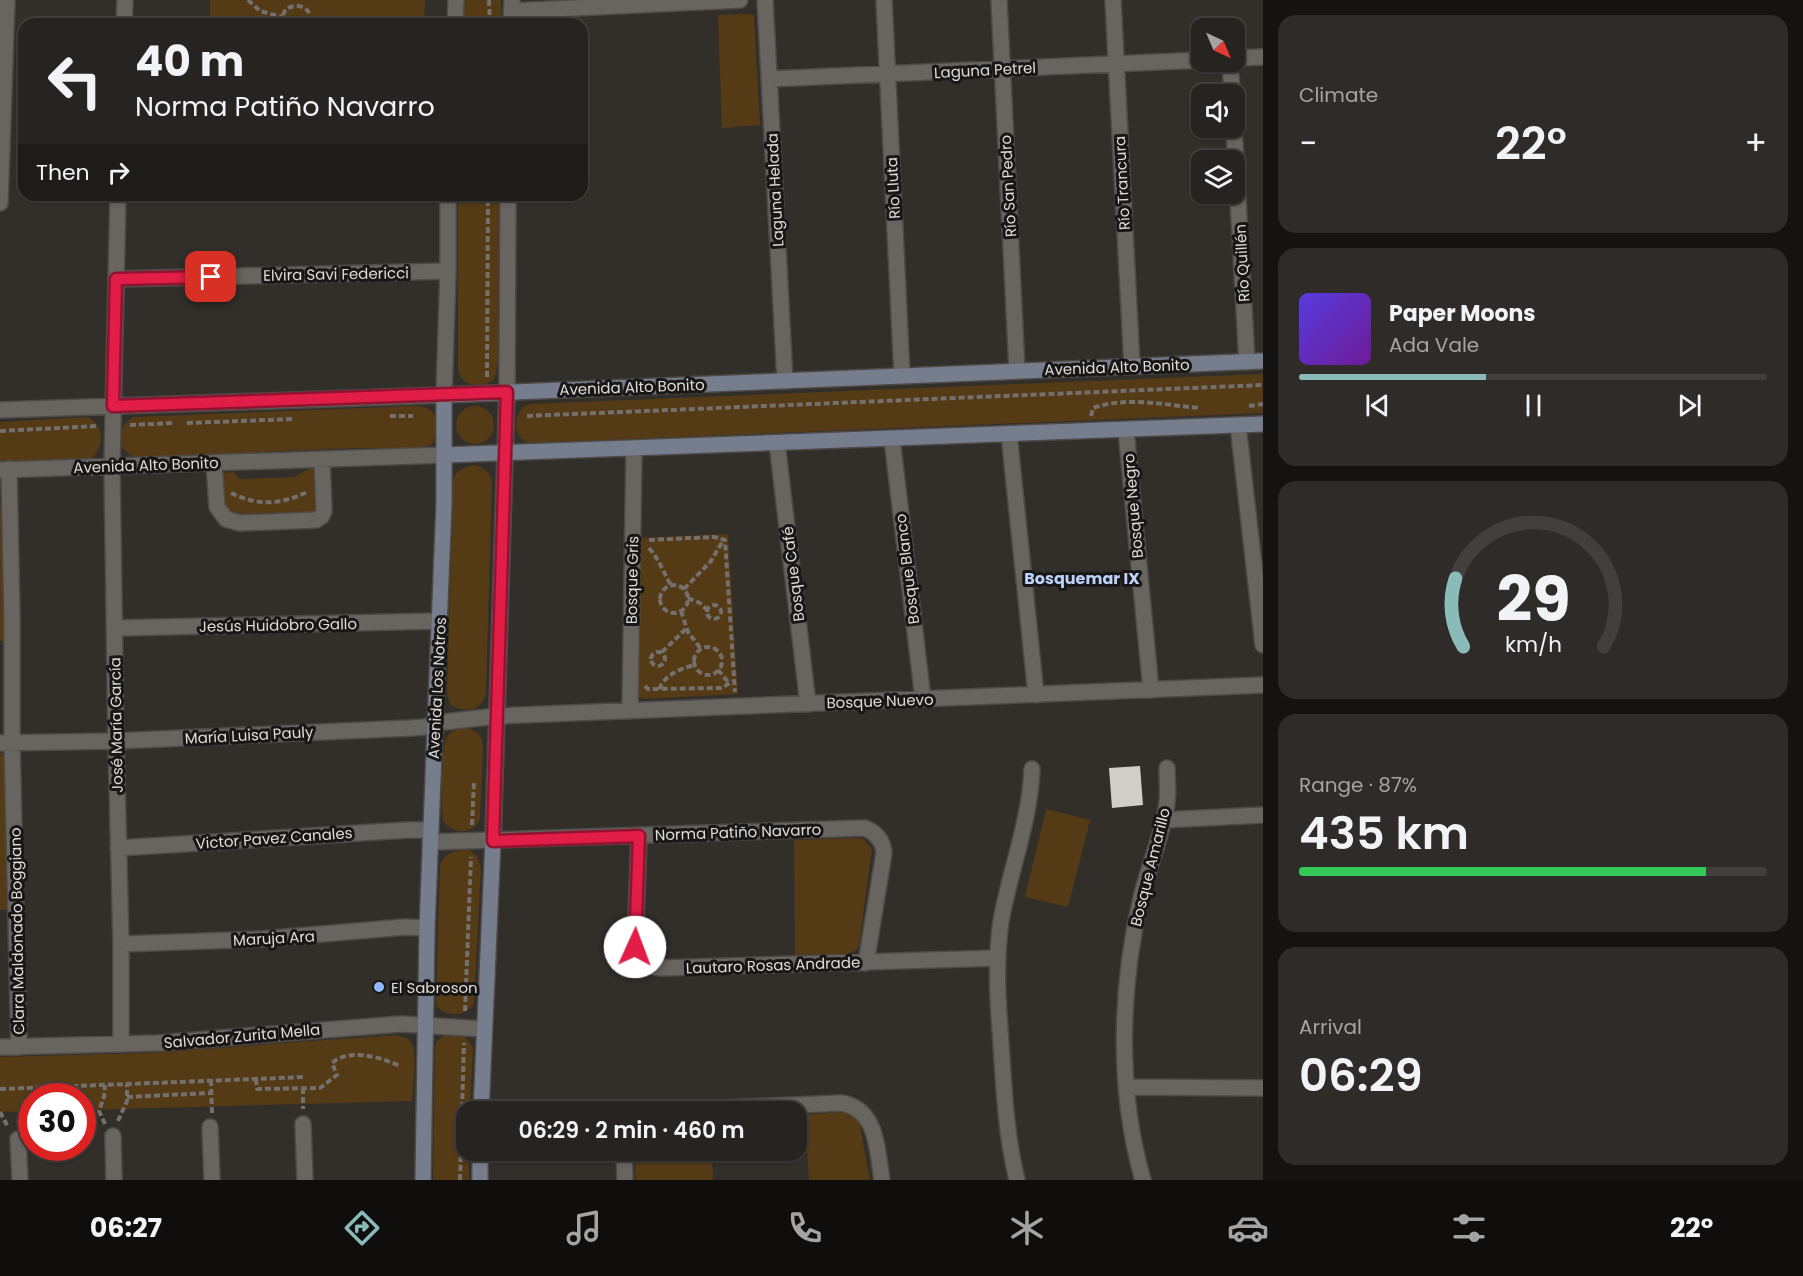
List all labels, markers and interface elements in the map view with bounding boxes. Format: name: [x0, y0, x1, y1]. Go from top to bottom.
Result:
north arrow: [1191, 18, 1245, 72]
map controls: [1191, 18, 1245, 204]
text: 40 m: [135, 32, 244, 91]
icon: left: [36, 42, 114, 120]
street label: Laguna Petrel: [933, 57, 1037, 83]
text: Climate: [1299, 81, 1378, 109]
button: sound: [1191, 84, 1245, 138]
text: Norma Patiño Navarro: [135, 88, 435, 125]
text: 22°: [1495, 112, 1567, 175]
text: −: [1299, 120, 1317, 167]
text: +: [1744, 120, 1767, 167]
street label: Laguna Helada: [762, 133, 788, 247]
street label: Río San Pedro: [995, 134, 1021, 238]
street label: Río Trancura: [1109, 135, 1135, 231]
button: layers: [1191, 150, 1245, 204]
icon: right: [102, 156, 135, 189]
text: Then: [36, 157, 90, 188]
street label: Río Lluta: [881, 157, 905, 219]
street label: Río Quillén: [1229, 224, 1255, 302]
pin: [185, 251, 236, 302]
icon: arrive: [194, 260, 227, 293]
street label: Elvira Savi Federicci: [263, 262, 409, 286]
text: Paper Moons: [1389, 298, 1536, 329]
text: Ada Vale: [1389, 331, 1479, 359]
street label: Avenida Alto Bonito: [1044, 354, 1190, 380]
street label: Avenida Alto Bonito: [559, 374, 705, 400]
icon: previous: [1361, 389, 1394, 422]
icon: pause: [1517, 389, 1550, 422]
icon: next: [1673, 389, 1706, 422]
street label: Avenida Alto Bonito: [73, 452, 219, 478]
street label: Bosque Negro: [1118, 453, 1148, 559]
street label: Bosque Blanco: [890, 513, 924, 625]
street label: Bosque Café: [777, 525, 809, 623]
street label: Bosque Gris: [621, 535, 643, 624]
text: 29: [1496, 555, 1570, 643]
district label: Bosquemar IX: [1024, 567, 1140, 590]
street label: Jesús Huidobro Gallo: [199, 613, 357, 637]
street label: Avenida Los Notros: [423, 616, 451, 759]
text: km/h: [1504, 629, 1562, 660]
street label: José María García: [104, 657, 128, 793]
street label: Bosque Nuevo: [826, 689, 934, 713]
street label: María Luisa Pauly: [184, 721, 314, 749]
text: Range · 87%: [1299, 771, 1417, 799]
text: 435 km: [1299, 802, 1469, 865]
street label: Bosque Amarillo: [1125, 805, 1175, 929]
street label: Norma Patiño Navarro: [654, 819, 822, 845]
street label: Victor Pavez Canales: [195, 822, 353, 854]
street label: Clara Maldonado Boggiano: [5, 827, 29, 1035]
position arrow: [603, 915, 667, 979]
street label: Maruja Ara: [233, 925, 315, 951]
street label: Lautaro Rosas Andrade: [685, 951, 861, 979]
place label: El Sabroson: [391, 977, 478, 998]
marker: El Sabroson: [372, 980, 386, 994]
text: Arrival: [1299, 1013, 1362, 1041]
street label: Salvador Zurita Mella: [163, 1019, 321, 1053]
text: 06:29: [1299, 1044, 1423, 1107]
speed limit sign: 30: [18, 1083, 96, 1161]
text: 06:29 · 2 min · 460 m: [518, 1115, 745, 1146]
icon: directions: [341, 1207, 383, 1249]
icon: music: [563, 1207, 605, 1249]
icon: phone: [784, 1207, 826, 1249]
icon: climate: [1006, 1207, 1048, 1249]
icon: car: [1227, 1207, 1269, 1249]
icon: filters: [1448, 1207, 1490, 1249]
text: 06:27: [90, 1209, 162, 1246]
text: 22°: [1670, 1209, 1713, 1246]

